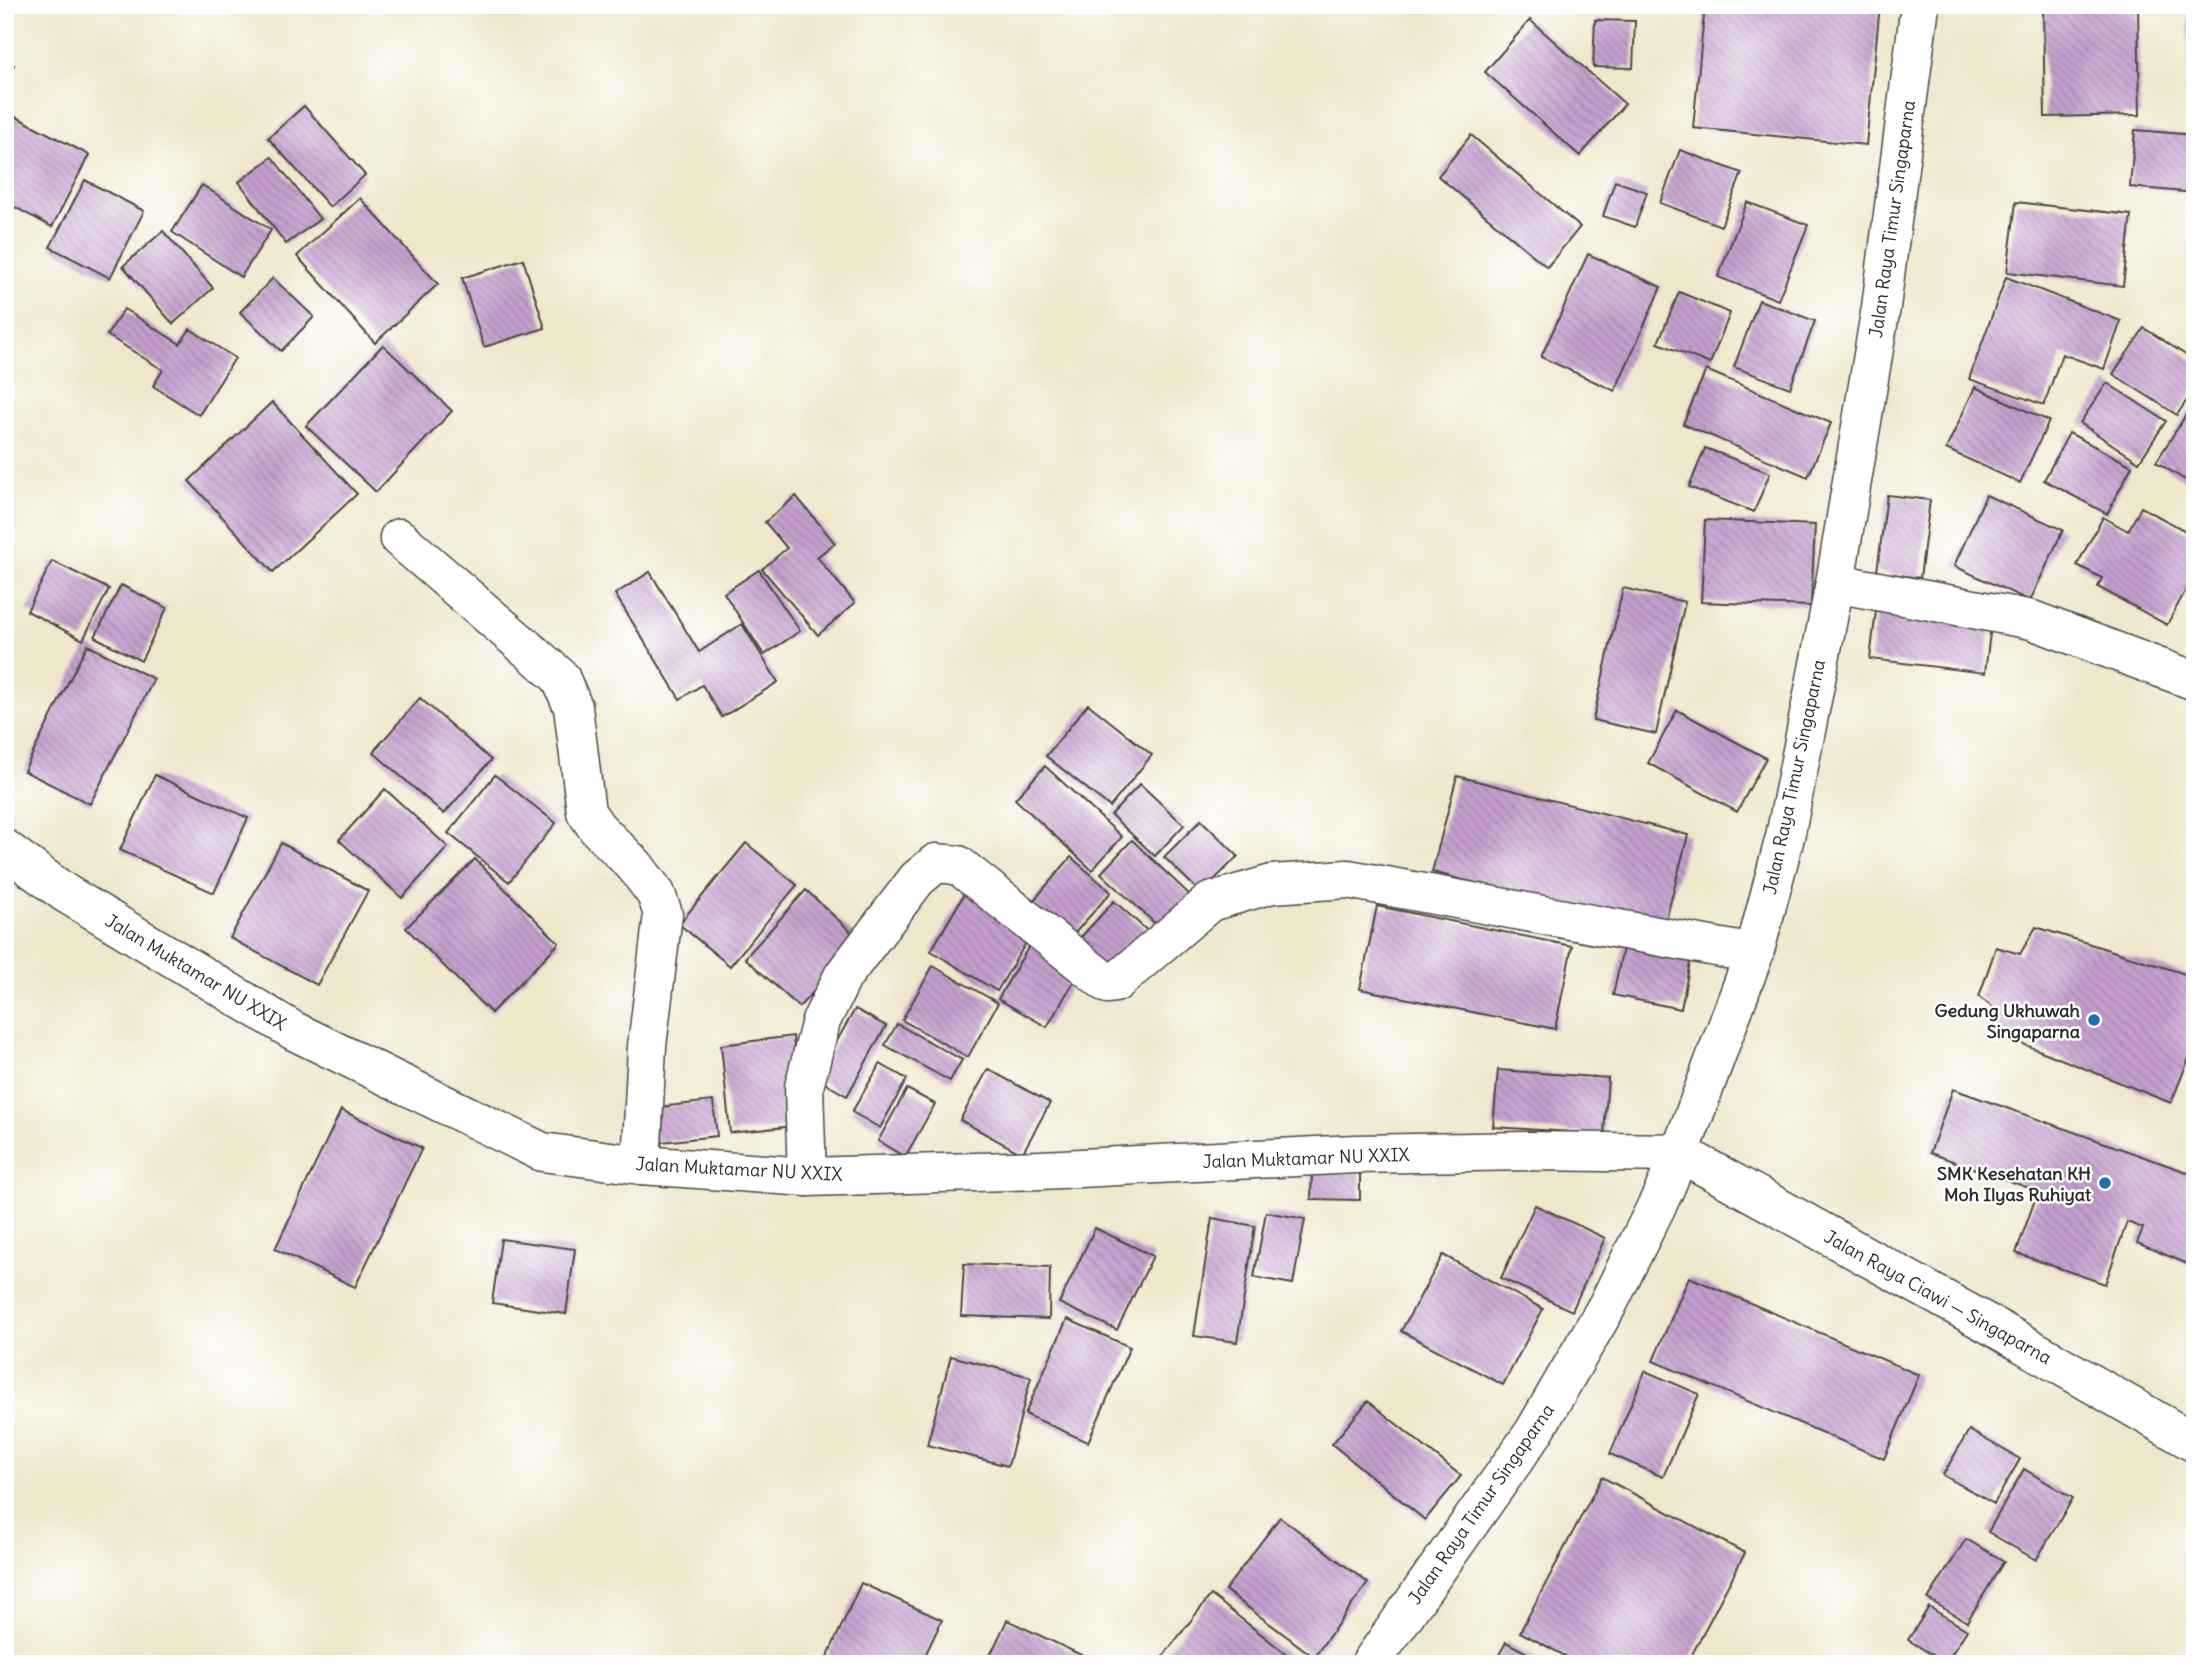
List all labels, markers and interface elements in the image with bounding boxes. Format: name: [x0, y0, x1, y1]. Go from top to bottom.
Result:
street label: Jalan Raya Timur Singaparna: [1864, 99, 1920, 339]
street label: Jalan Raya Timur Singaparna: [1758, 658, 1830, 896]
street label: Jalan Muktamar NU XXIX: [101, 909, 291, 1036]
place label: Gedung Ukhuwah Singaparna: [1934, 999, 2081, 1043]
marker: Gedung Ukhuwah Singaparna: [2086, 1012, 2102, 1028]
street label: Jalan Muktamar NU XXIX: [1202, 1143, 1411, 1173]
street label: Jalan Muktamar NU XXIX: [635, 1152, 844, 1186]
place label: SMK Kesehatan KH Moh Ilyas Ruhiyat: [1937, 1162, 2092, 1206]
marker: SMK Kesehatan KH Moh Ilyas Ruhiyat: [2097, 1175, 2113, 1191]
street label: Jalan Raya Ciawi — Singaparna: [1820, 1225, 2056, 1369]
street label: Jalan Raya Timur Singaparna: [1403, 1399, 1559, 1609]

